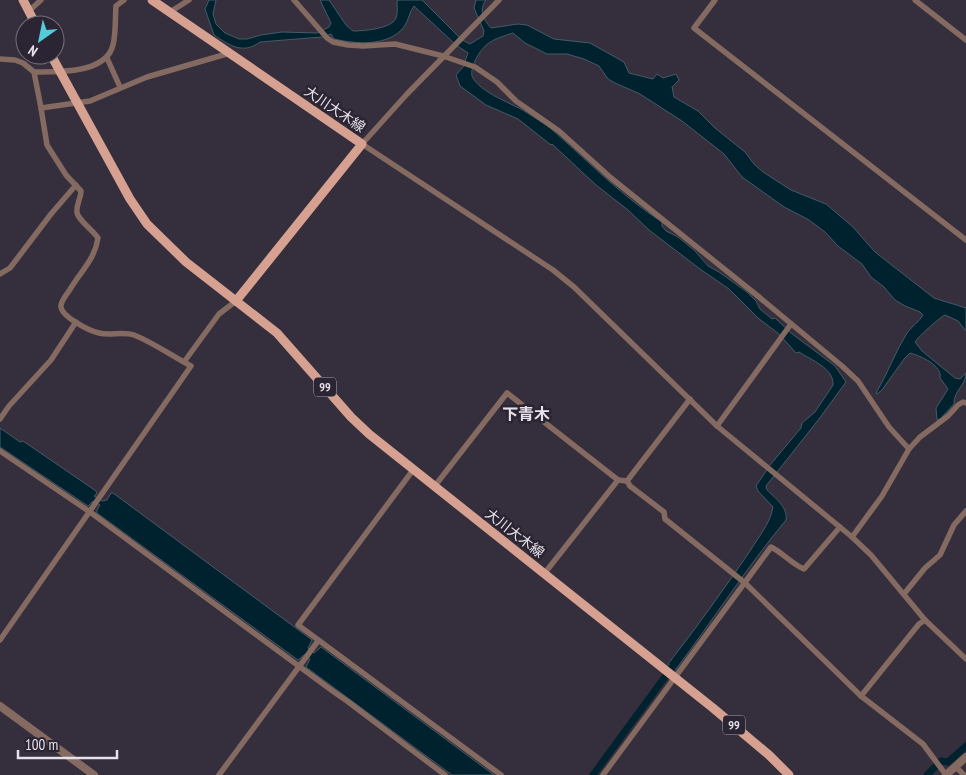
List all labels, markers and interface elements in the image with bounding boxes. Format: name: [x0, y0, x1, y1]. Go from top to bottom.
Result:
north arrow: [15, 15, 65, 65]
text: N: [25, 41, 41, 61]
street label: 大川大木線: [301, 82, 369, 136]
road number: 99: [314, 378, 336, 397]
district label: 下青木: [502, 404, 550, 424]
street label: 大川大木線: [482, 504, 548, 562]
road number: 99: [723, 716, 745, 734]
scale bar: [18, 728, 116, 760]
text: 100 m: [25, 735, 58, 754]

